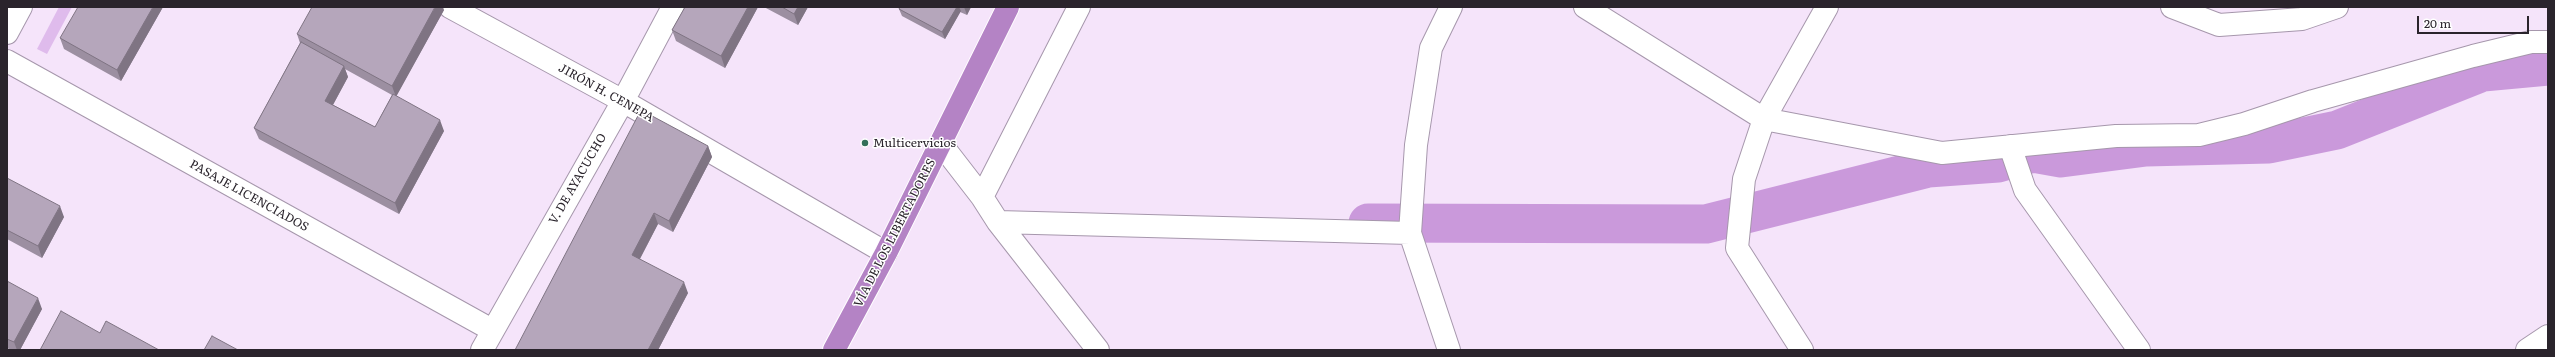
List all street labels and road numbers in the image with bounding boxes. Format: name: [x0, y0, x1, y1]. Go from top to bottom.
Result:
street label: JIRÓN H. CENEPA: [556, 61, 656, 125]
street label: V. DE AYACUCHO: [546, 131, 610, 227]
street label: VÍA DE LOS LIBERTADORES: [851, 156, 939, 310]
street label: PASAJE LICENCIADOS: [187, 157, 311, 235]

